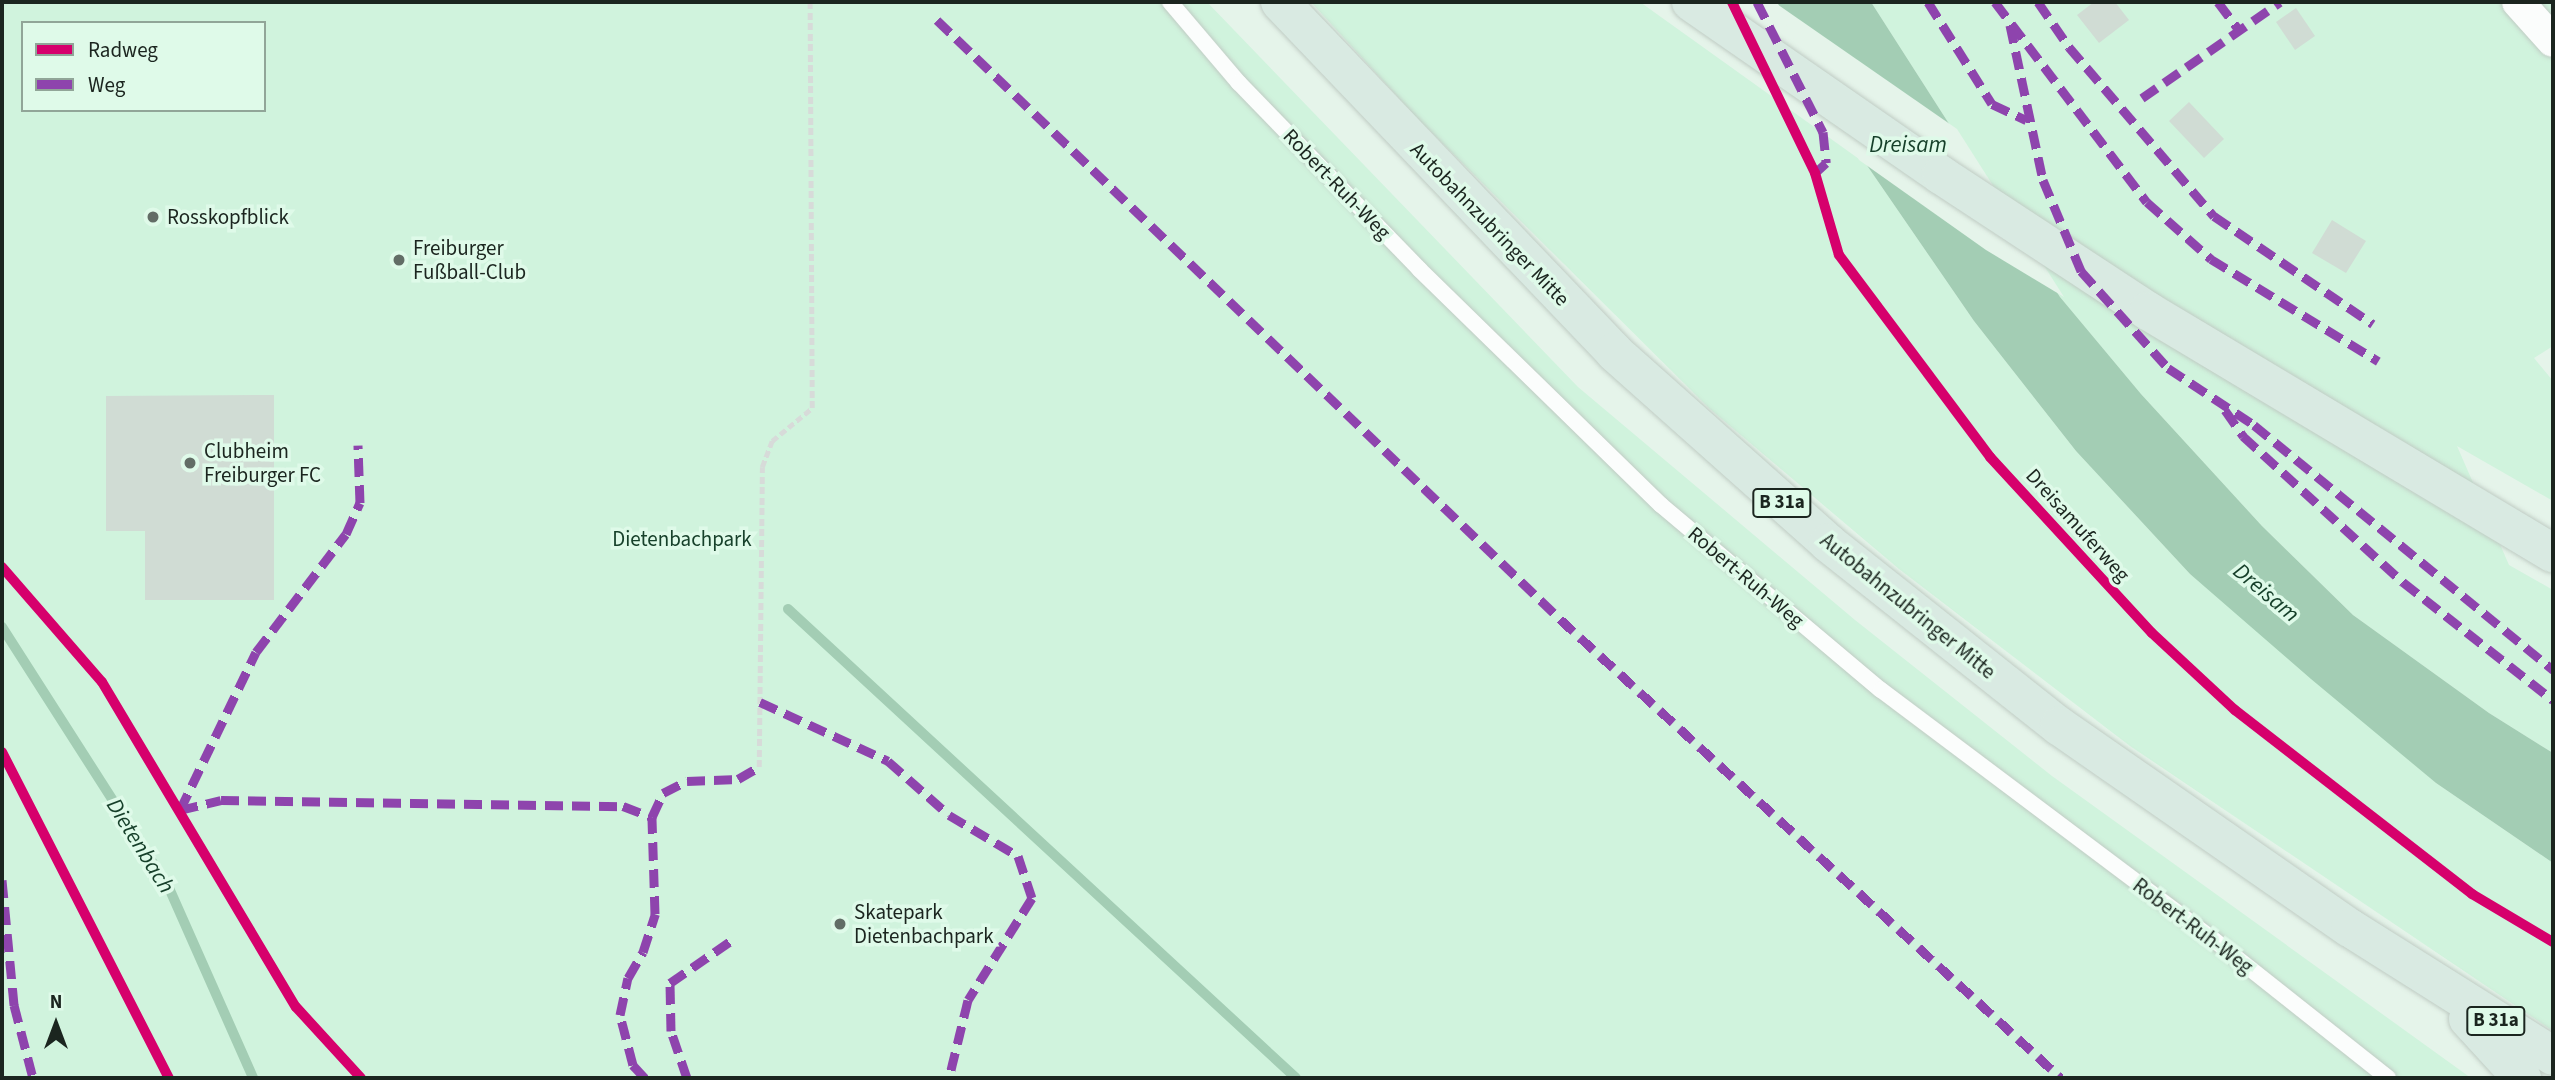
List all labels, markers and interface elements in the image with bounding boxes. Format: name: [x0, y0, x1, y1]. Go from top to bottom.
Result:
legend: [21, 21, 266, 112]
text: Radweg: [88, 35, 158, 65]
text: Weg: [88, 70, 125, 100]
street label: Robert-Ruh-Weg: [1278, 123, 1396, 245]
water label: Dreisam: [1869, 131, 1947, 159]
street label: Autobahnzubringer Mitte: [1405, 137, 1575, 311]
place label: Rosskopfblick: [167, 204, 289, 230]
marker: Rosskopfblick: [145, 209, 161, 225]
place label: Freiburger Fußball-Club: [413, 235, 526, 285]
marker: Freiburger Fußball-Club: [391, 252, 407, 268]
place label: Clubheim Freiburger FC: [204, 438, 321, 488]
marker: Clubheim Freiburger FC: [182, 455, 198, 471]
street label: Dreisamuferweg: [2021, 463, 2135, 587]
road number: B 31a: [1752, 488, 1812, 518]
street label: Robert-Ruh-Weg: [1683, 521, 1809, 633]
park label: Dietenbachpark: [612, 526, 752, 552]
street label: Autobahnzubringer Mitte: [1815, 528, 2001, 684]
water label: Dreisam: [2227, 557, 2305, 629]
water label: Dietenbach: [100, 793, 180, 899]
street label: Robert-Ruh-Weg: [2128, 873, 2258, 979]
place label: Skatepark Dietenbachpark: [854, 899, 994, 949]
marker: Skatepark Dietenbachpark: [832, 916, 848, 932]
north arrow: [21, 989, 91, 1059]
text: N: [50, 989, 62, 1016]
road number: B 31a: [2466, 1006, 2526, 1036]

